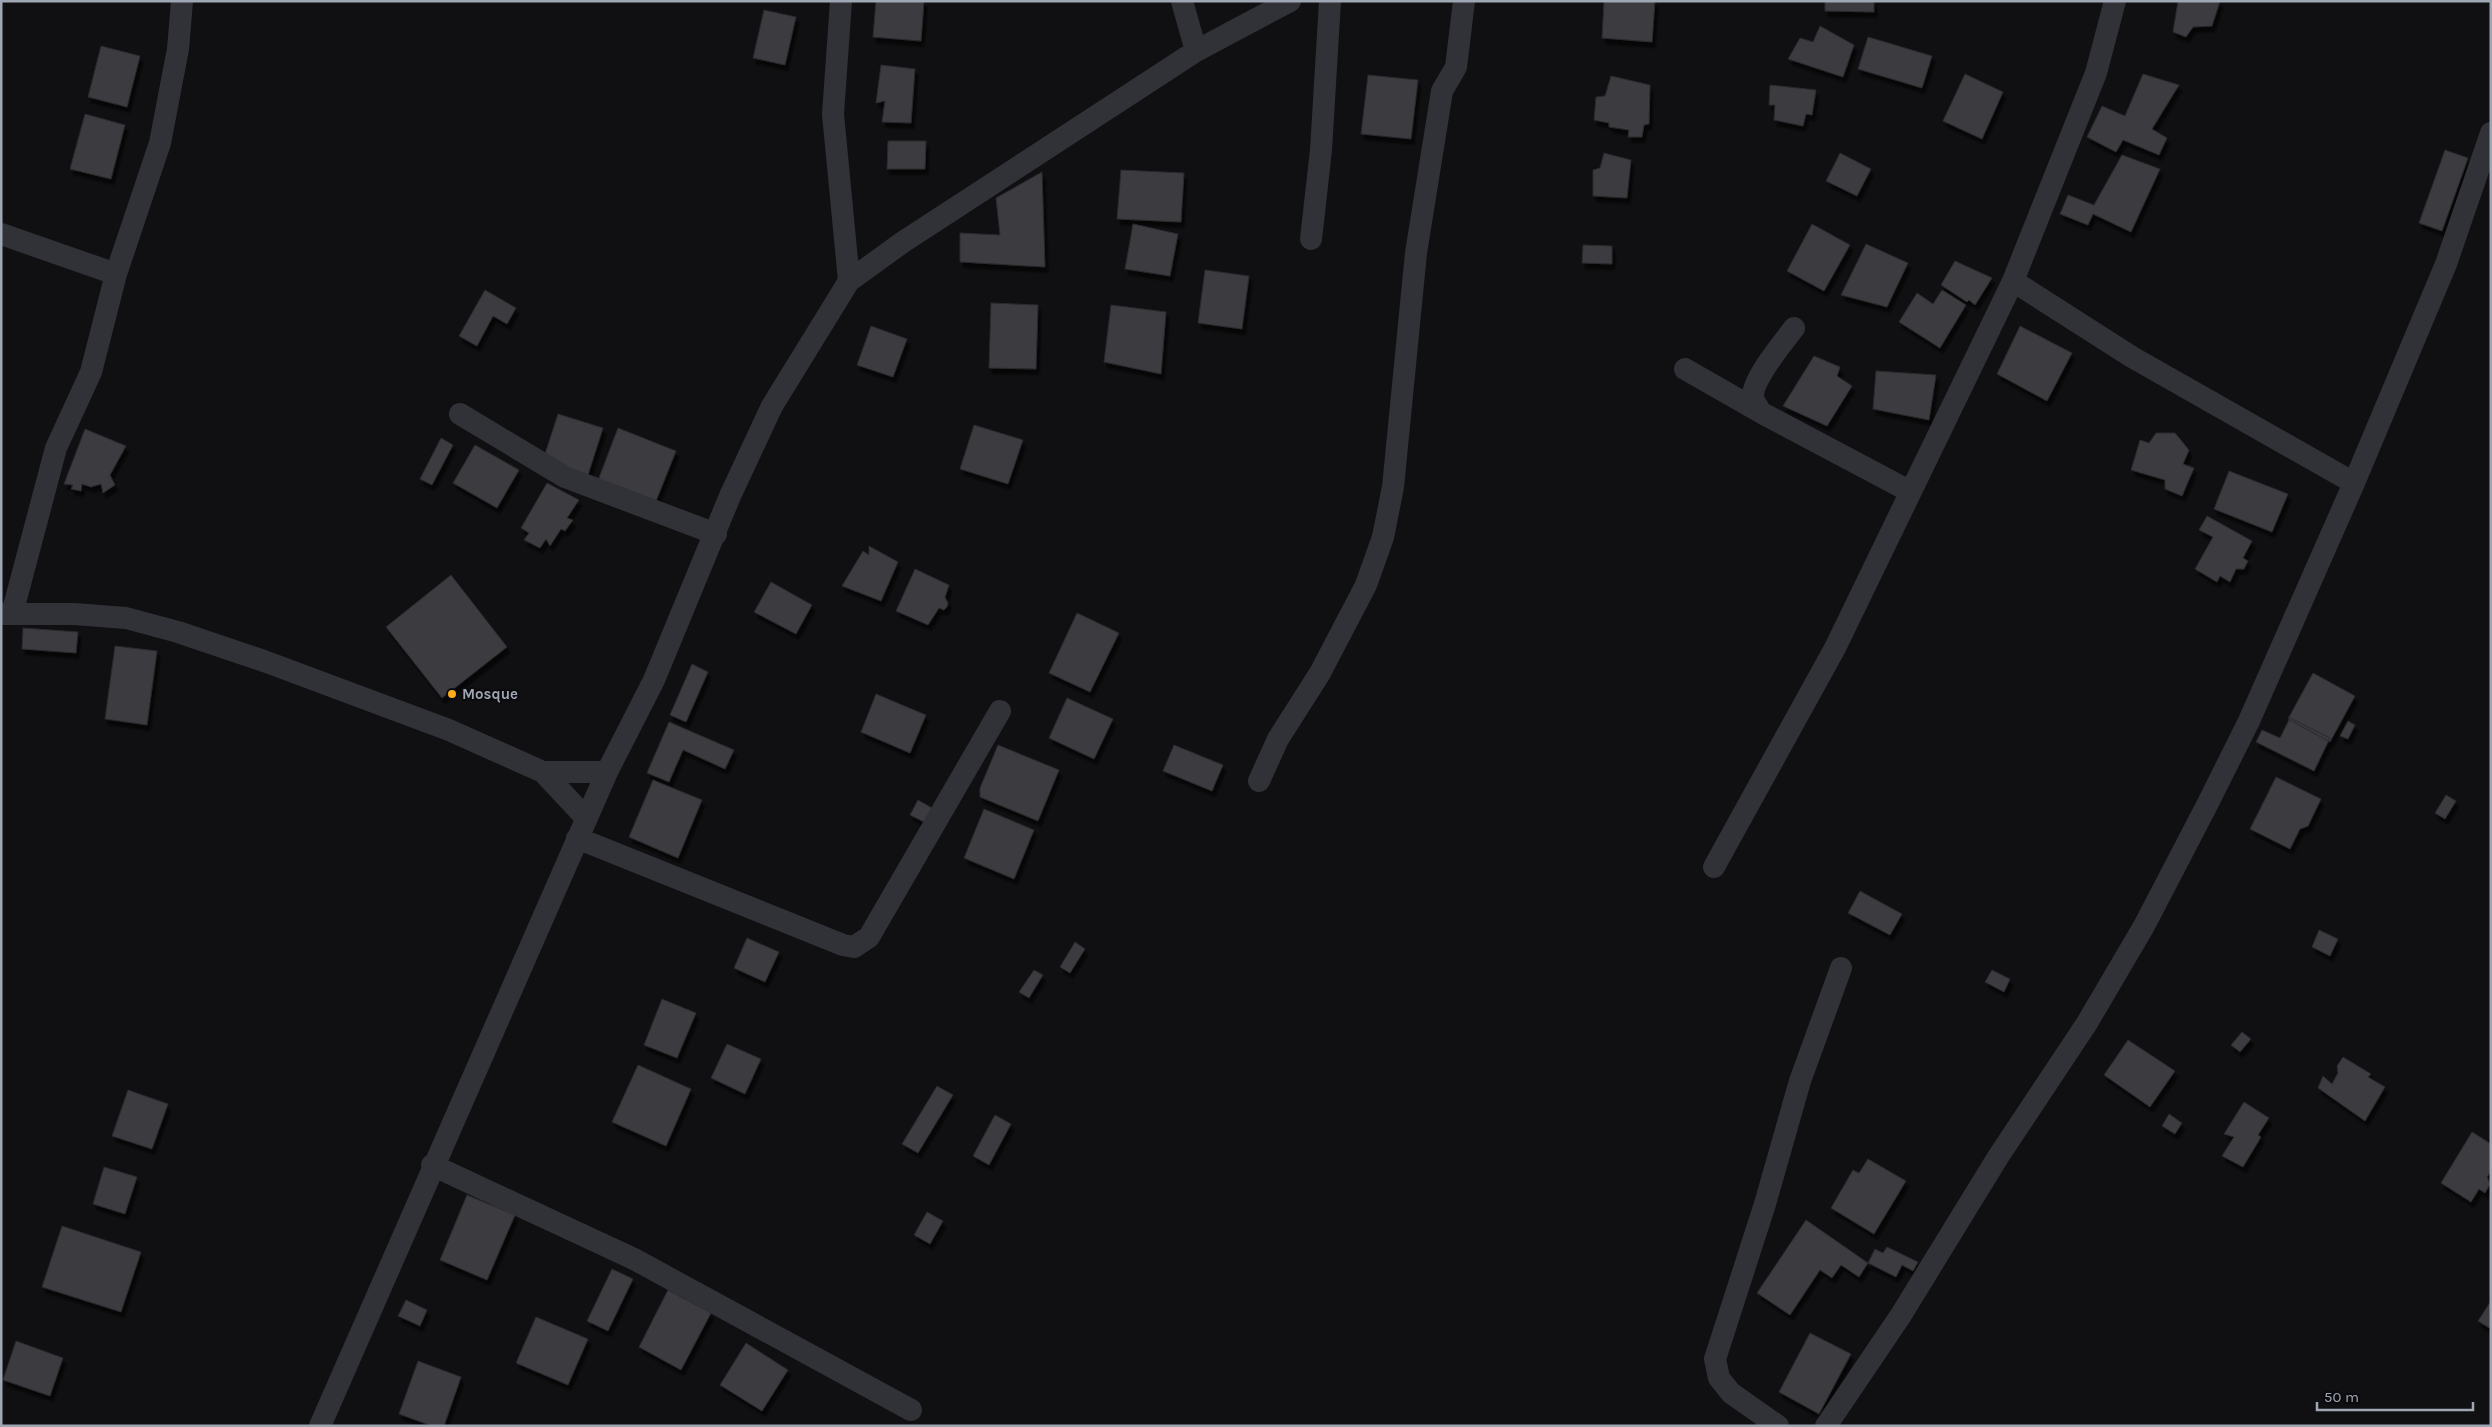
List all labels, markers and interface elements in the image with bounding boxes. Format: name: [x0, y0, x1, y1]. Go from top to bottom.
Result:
place label: Mosque: [462, 685, 518, 703]
marker: Mosque: [446, 688, 458, 700]
scale bar: [2317, 1380, 2473, 1412]
text: 50 m: [2324, 1388, 2359, 1406]

